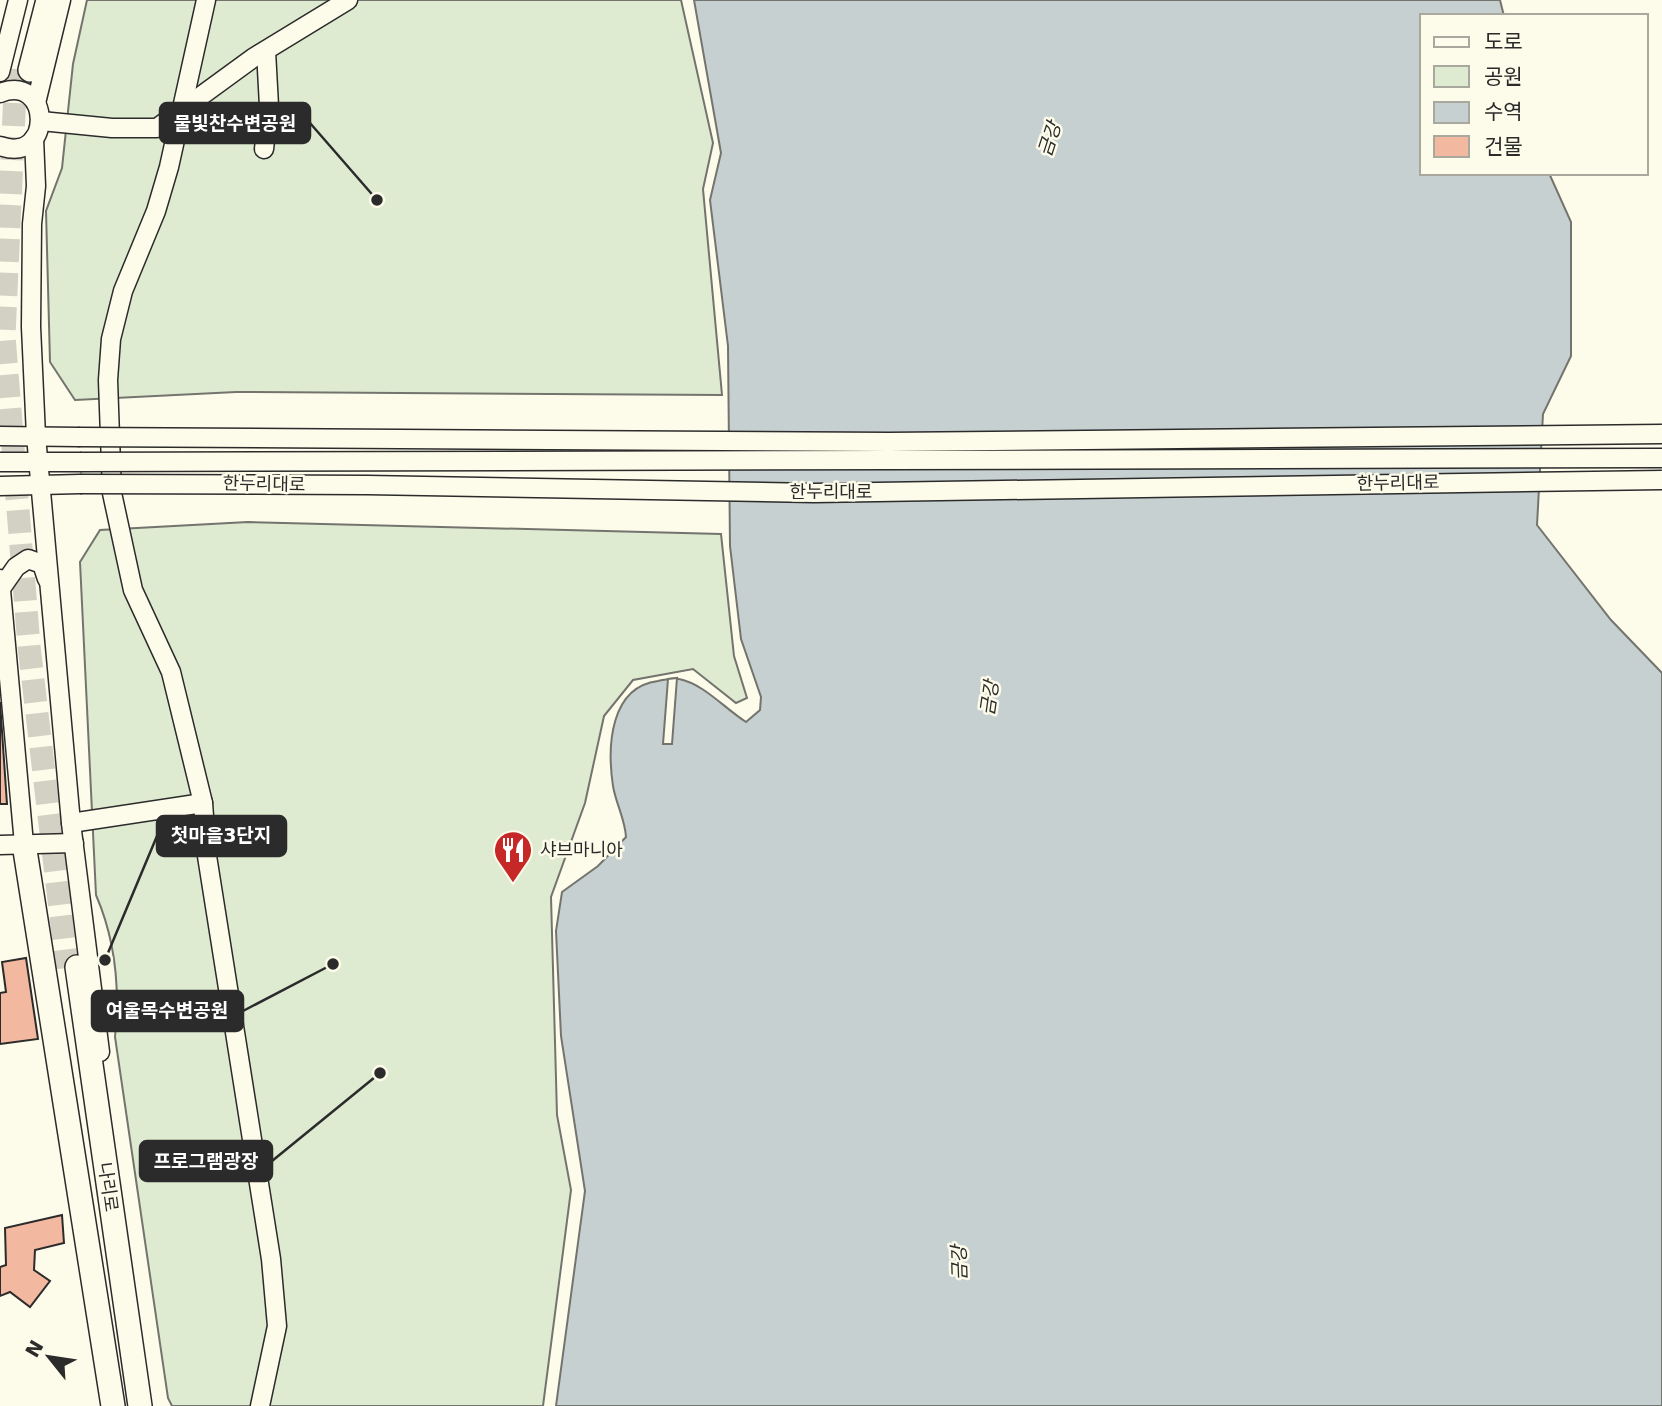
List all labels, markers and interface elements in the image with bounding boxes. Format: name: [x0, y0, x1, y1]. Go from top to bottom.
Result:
legend: [1420, 14, 1648, 175]
text: 도로: [1484, 30, 1523, 54]
text: 공원: [1484, 65, 1523, 89]
text: 수역: [1484, 100, 1523, 124]
callout: 물빛찬수변공원: [160, 103, 310, 143]
text: 물빛찬수변공원: [174, 112, 296, 134]
water label: 금강: [1033, 117, 1066, 159]
text: 건물: [1484, 135, 1523, 159]
street label: 한누리대로: [1356, 471, 1440, 494]
street label: 한누리대로: [222, 472, 306, 495]
street label: 한누리대로: [790, 481, 872, 502]
water label: 금강: [976, 677, 1003, 717]
callout: 첫마을3단지: [157, 816, 286, 856]
text: 첫마을3단지: [171, 824, 271, 846]
restaurant icon: 샤브마니아: [492, 829, 534, 884]
place label: 샤브마니아: [540, 839, 623, 860]
callout: 여울목수변공원: [92, 991, 243, 1031]
text: 여울목수변공원: [106, 999, 228, 1021]
callout: 프로그램광장: [140, 1141, 272, 1181]
text: 프로그램광장: [154, 1150, 258, 1172]
street label: 나리로: [95, 1161, 122, 1213]
water label: 금강: [947, 1243, 971, 1281]
north arrow: [14, 1322, 84, 1392]
text: N: [21, 1336, 48, 1361]

